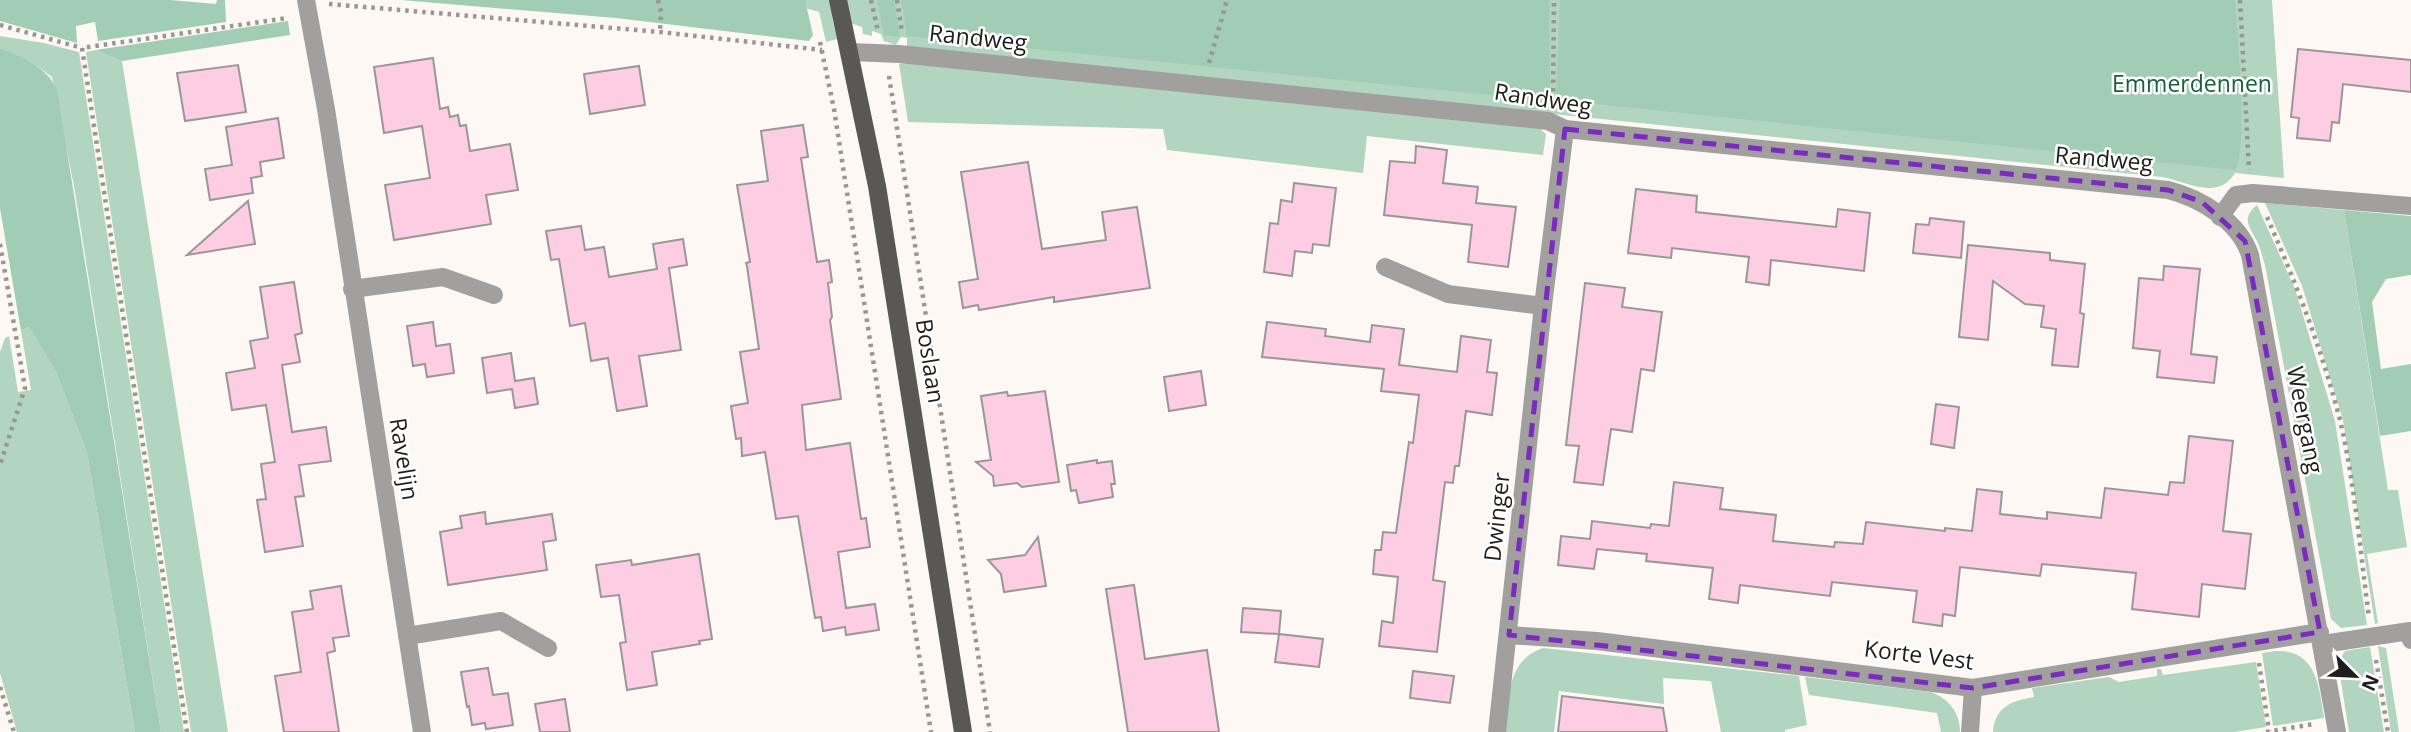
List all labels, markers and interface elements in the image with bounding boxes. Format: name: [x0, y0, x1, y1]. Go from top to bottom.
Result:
street label: Randweg: [928, 16, 1029, 58]
park label: Emmerdennen: [2112, 67, 2272, 99]
street label: Randweg: [1492, 75, 1595, 122]
street label: Randweg: [2054, 138, 2155, 178]
street label: Boslaan: [909, 316, 953, 405]
street label: Weergang: [2280, 364, 2332, 477]
street label: Ravelijn: [383, 415, 427, 502]
street label: Dwinger: [1475, 470, 1517, 563]
street label: Korte Vest: [1862, 631, 1976, 677]
north arrow: [2320, 641, 2390, 711]
text: N: [2356, 671, 2386, 695]

